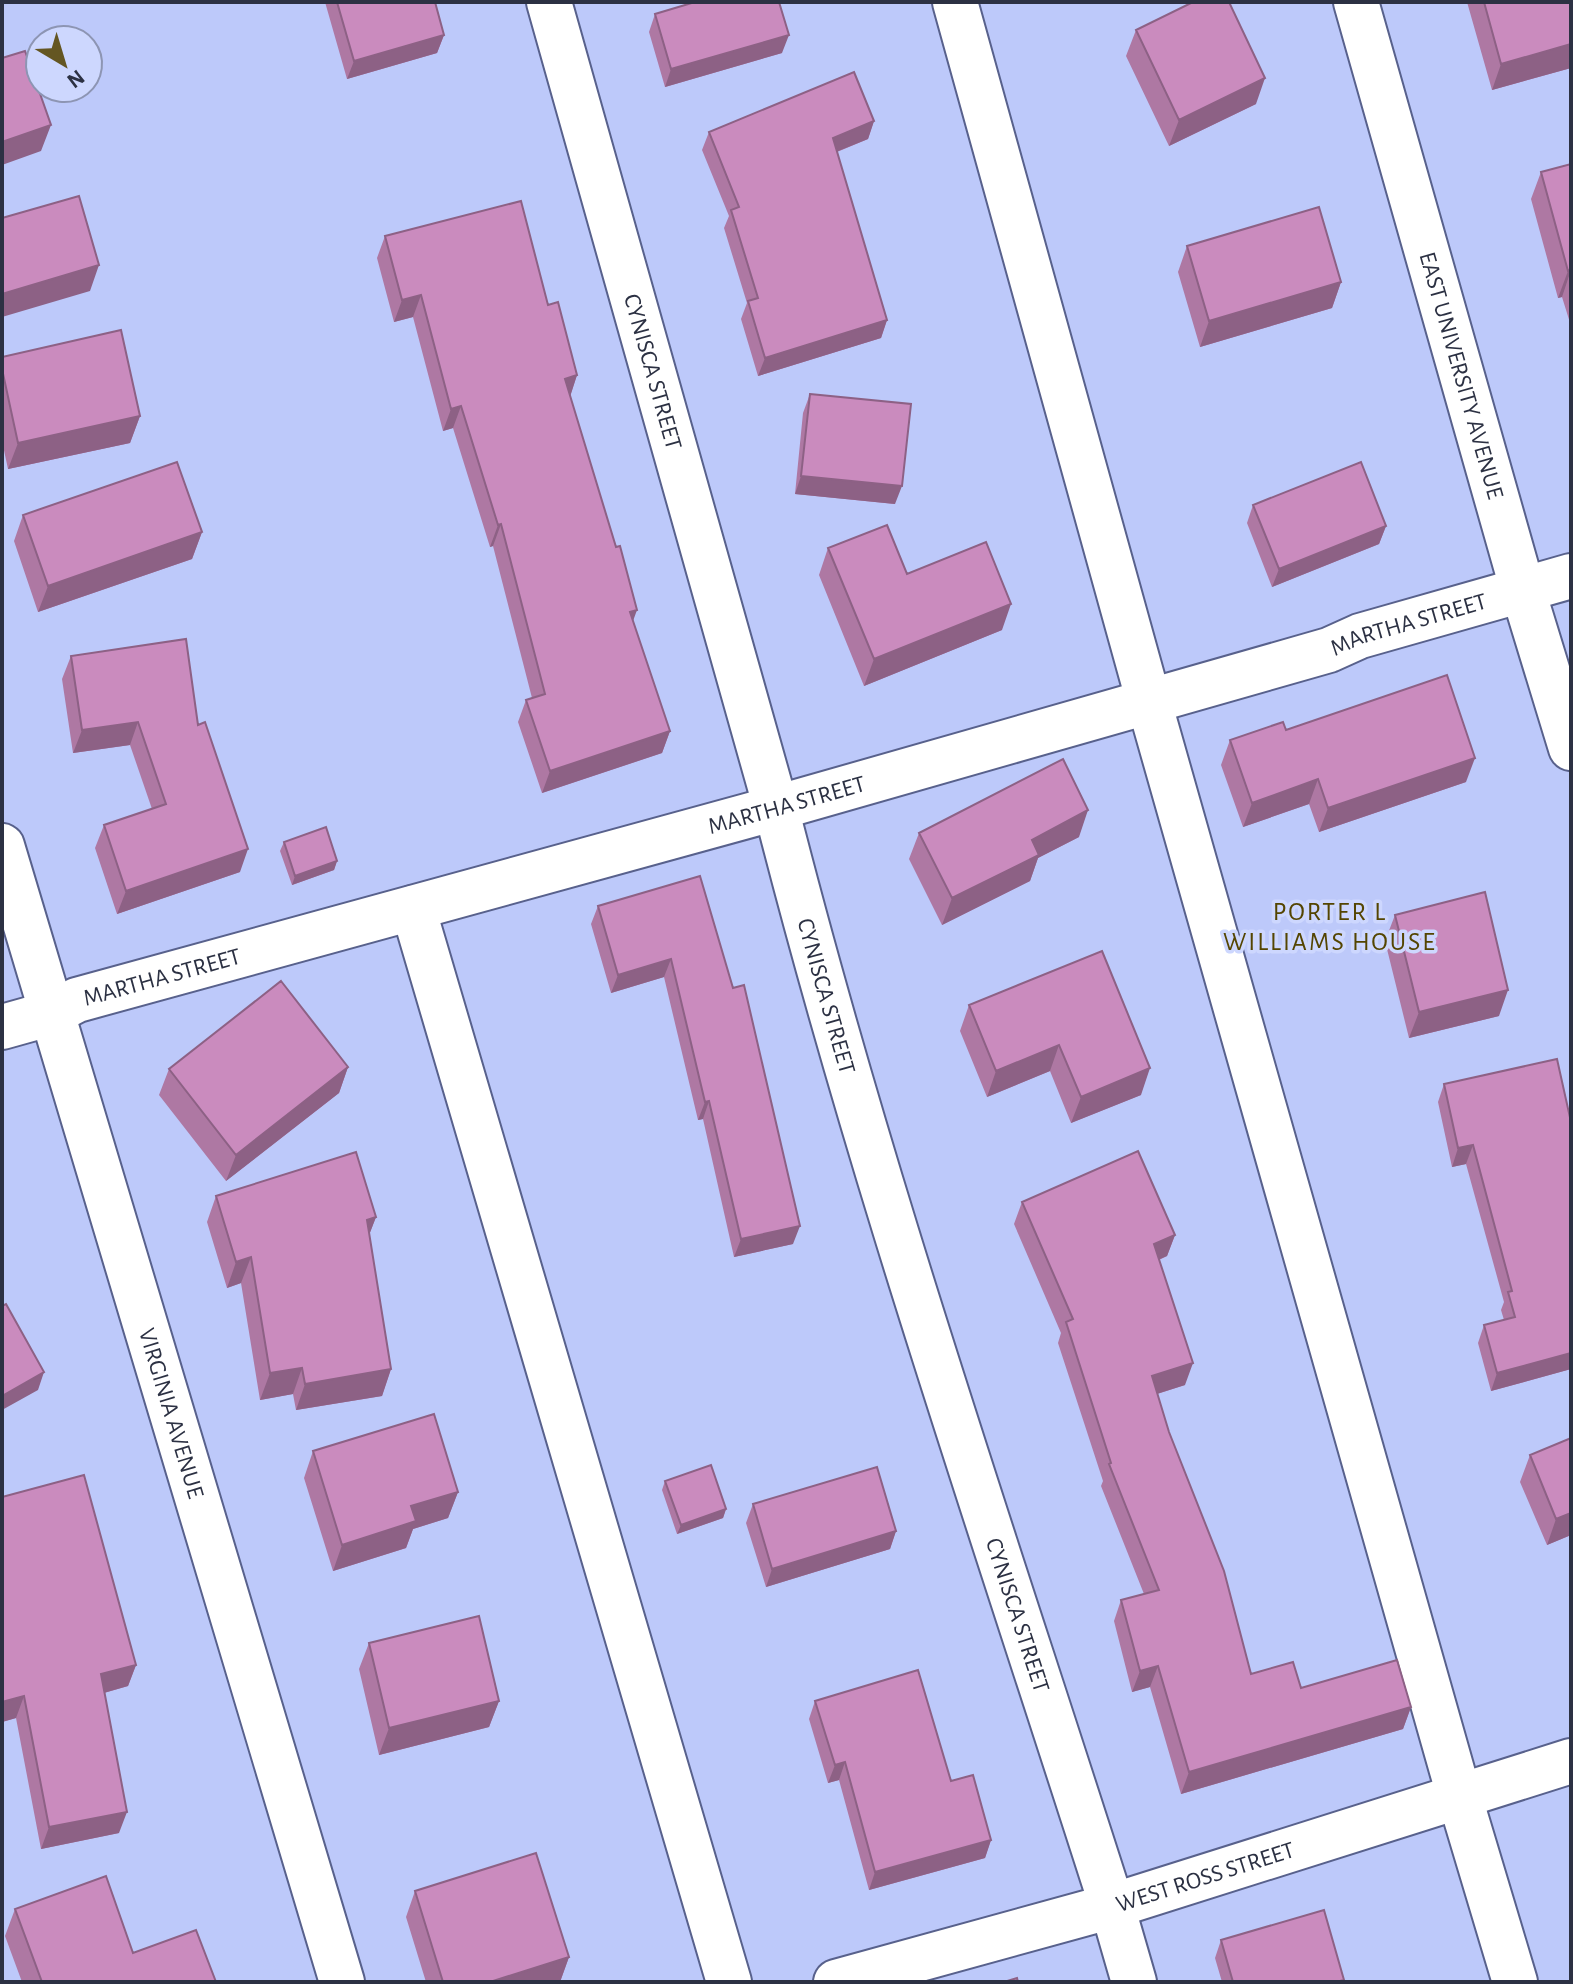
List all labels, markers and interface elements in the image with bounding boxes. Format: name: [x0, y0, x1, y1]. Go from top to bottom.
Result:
north arrow: [24, 24, 104, 104]
text: N: [63, 66, 88, 92]
street label: EAST UNIVERSITY AVENUE: [1414, 249, 1507, 502]
street label: CYNISCA STREET: [619, 291, 686, 453]
street label: MARTHA STREET: [1327, 590, 1490, 661]
street label: MARTHA STREET: [705, 772, 868, 839]
district label: PORTER L WILLIAMS HOUSE: [1223, 899, 1437, 955]
street label: CYNISCA STREET: [792, 916, 859, 1077]
street label: MARTHA STREET: [81, 945, 244, 1011]
street label: VIRGINIA AVENUE: [134, 1326, 208, 1502]
street label: CYNISCA STREET: [981, 1535, 1053, 1696]
street label: WEST ROSS STREET: [1113, 1838, 1298, 1917]

